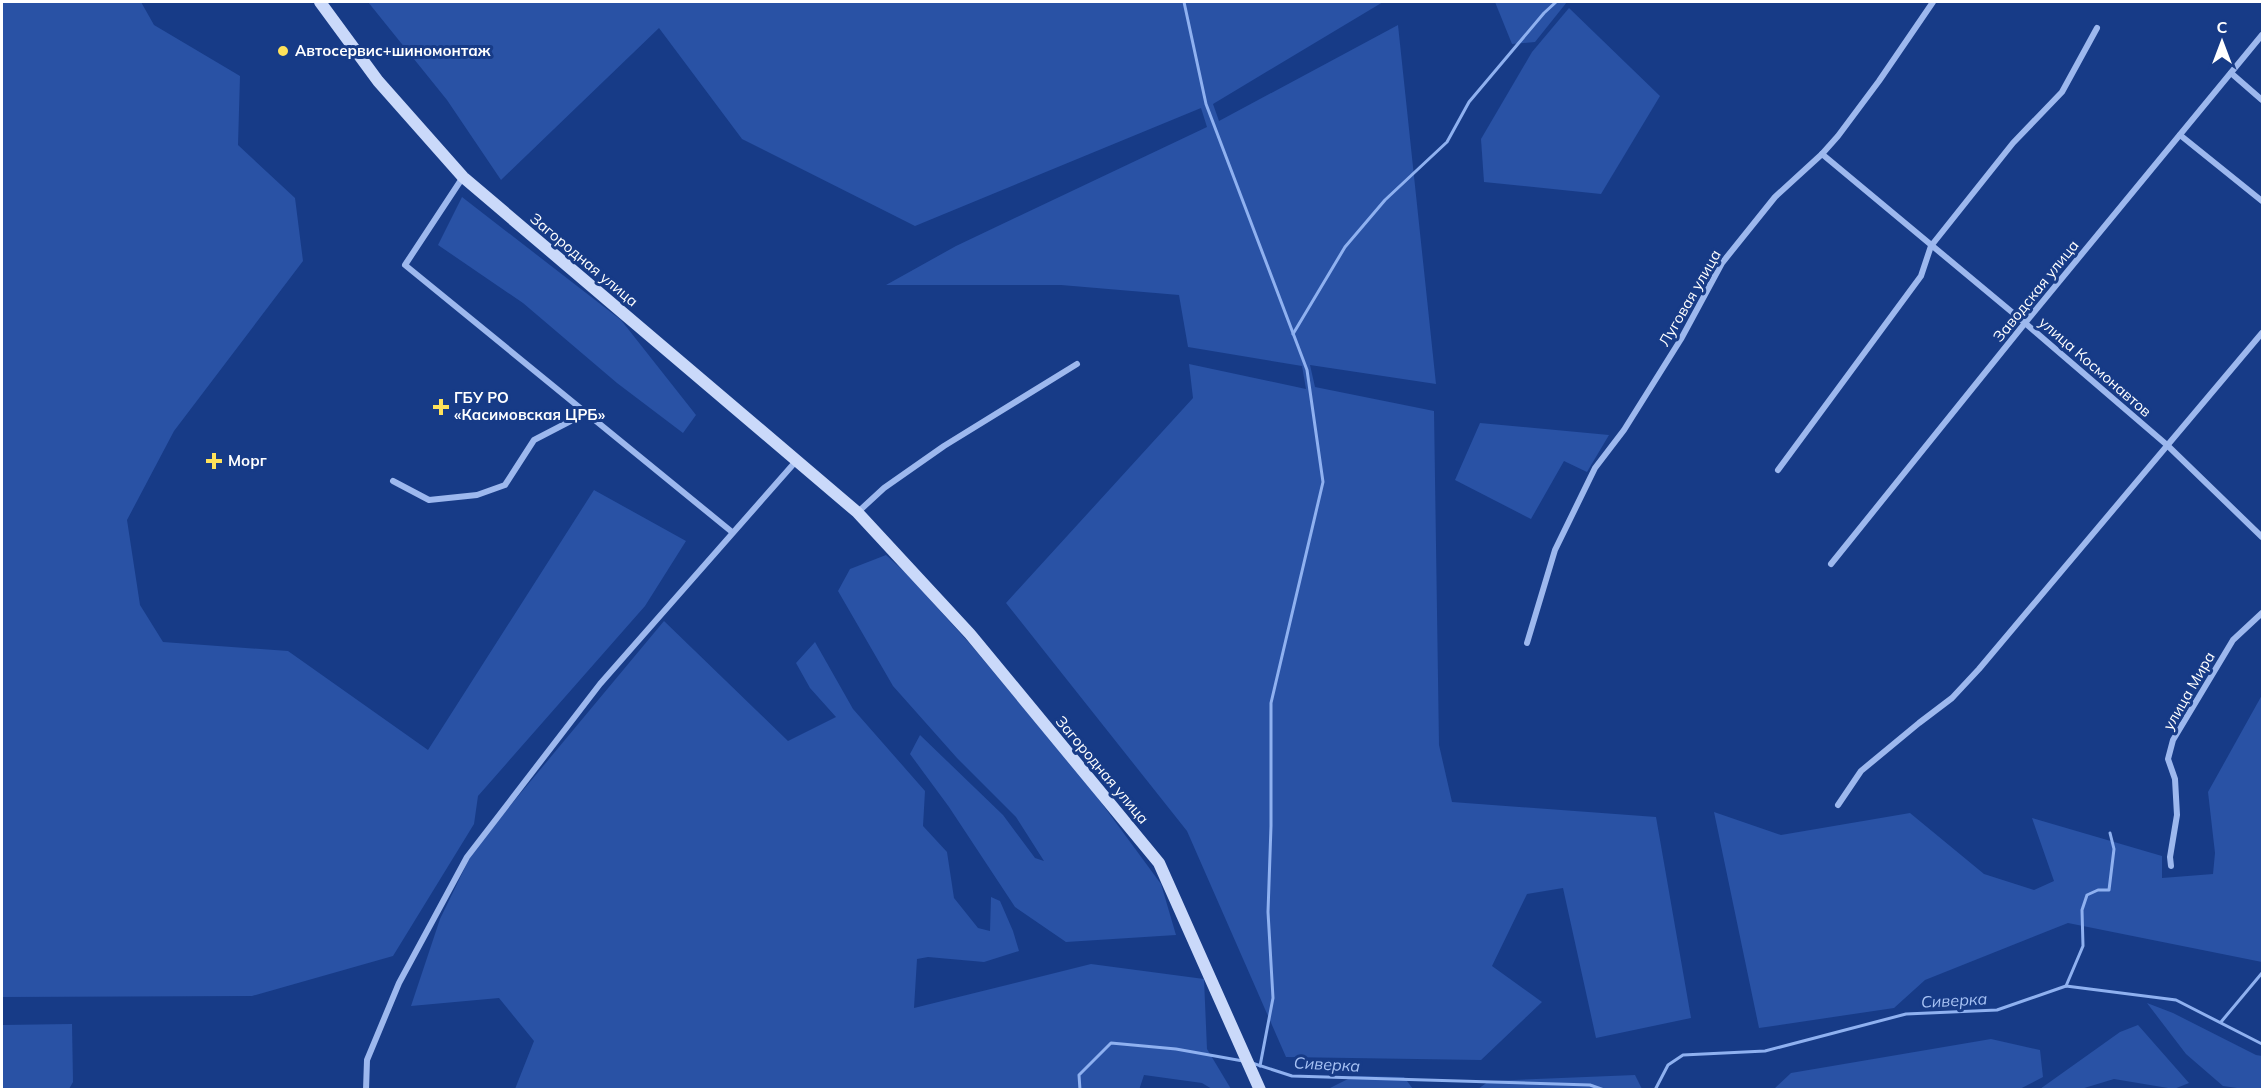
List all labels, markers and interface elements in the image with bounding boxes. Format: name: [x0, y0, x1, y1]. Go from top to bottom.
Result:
north arrow: [2192, 12, 2252, 72]
text: С: [2217, 17, 2228, 37]
place label: Автосервис+шиномонтаж: [295, 41, 491, 60]
marker: Автосервис+шиномонтаж: [276, 44, 290, 58]
street label: Загородная улица: [526, 209, 642, 310]
street label: Заводская улица: [1989, 236, 2083, 346]
street label: Луговая улица: [1654, 246, 1725, 349]
street label: улица Космонавтов: [2035, 313, 2156, 421]
place label: ГБУ РО «Касимовская ЦРБ»: [454, 388, 606, 424]
marker: ГБУ РО «Касимовская ЦРБ»: [432, 398, 450, 416]
place label: Морг: [228, 451, 267, 470]
marker: Морг: [205, 452, 223, 470]
street label: улица Мира: [2158, 648, 2219, 733]
street label: Загородная улица: [1052, 712, 1153, 828]
water label: Сиверка: [1920, 988, 1988, 1012]
water label: Сиверка: [1293, 1052, 1361, 1076]

